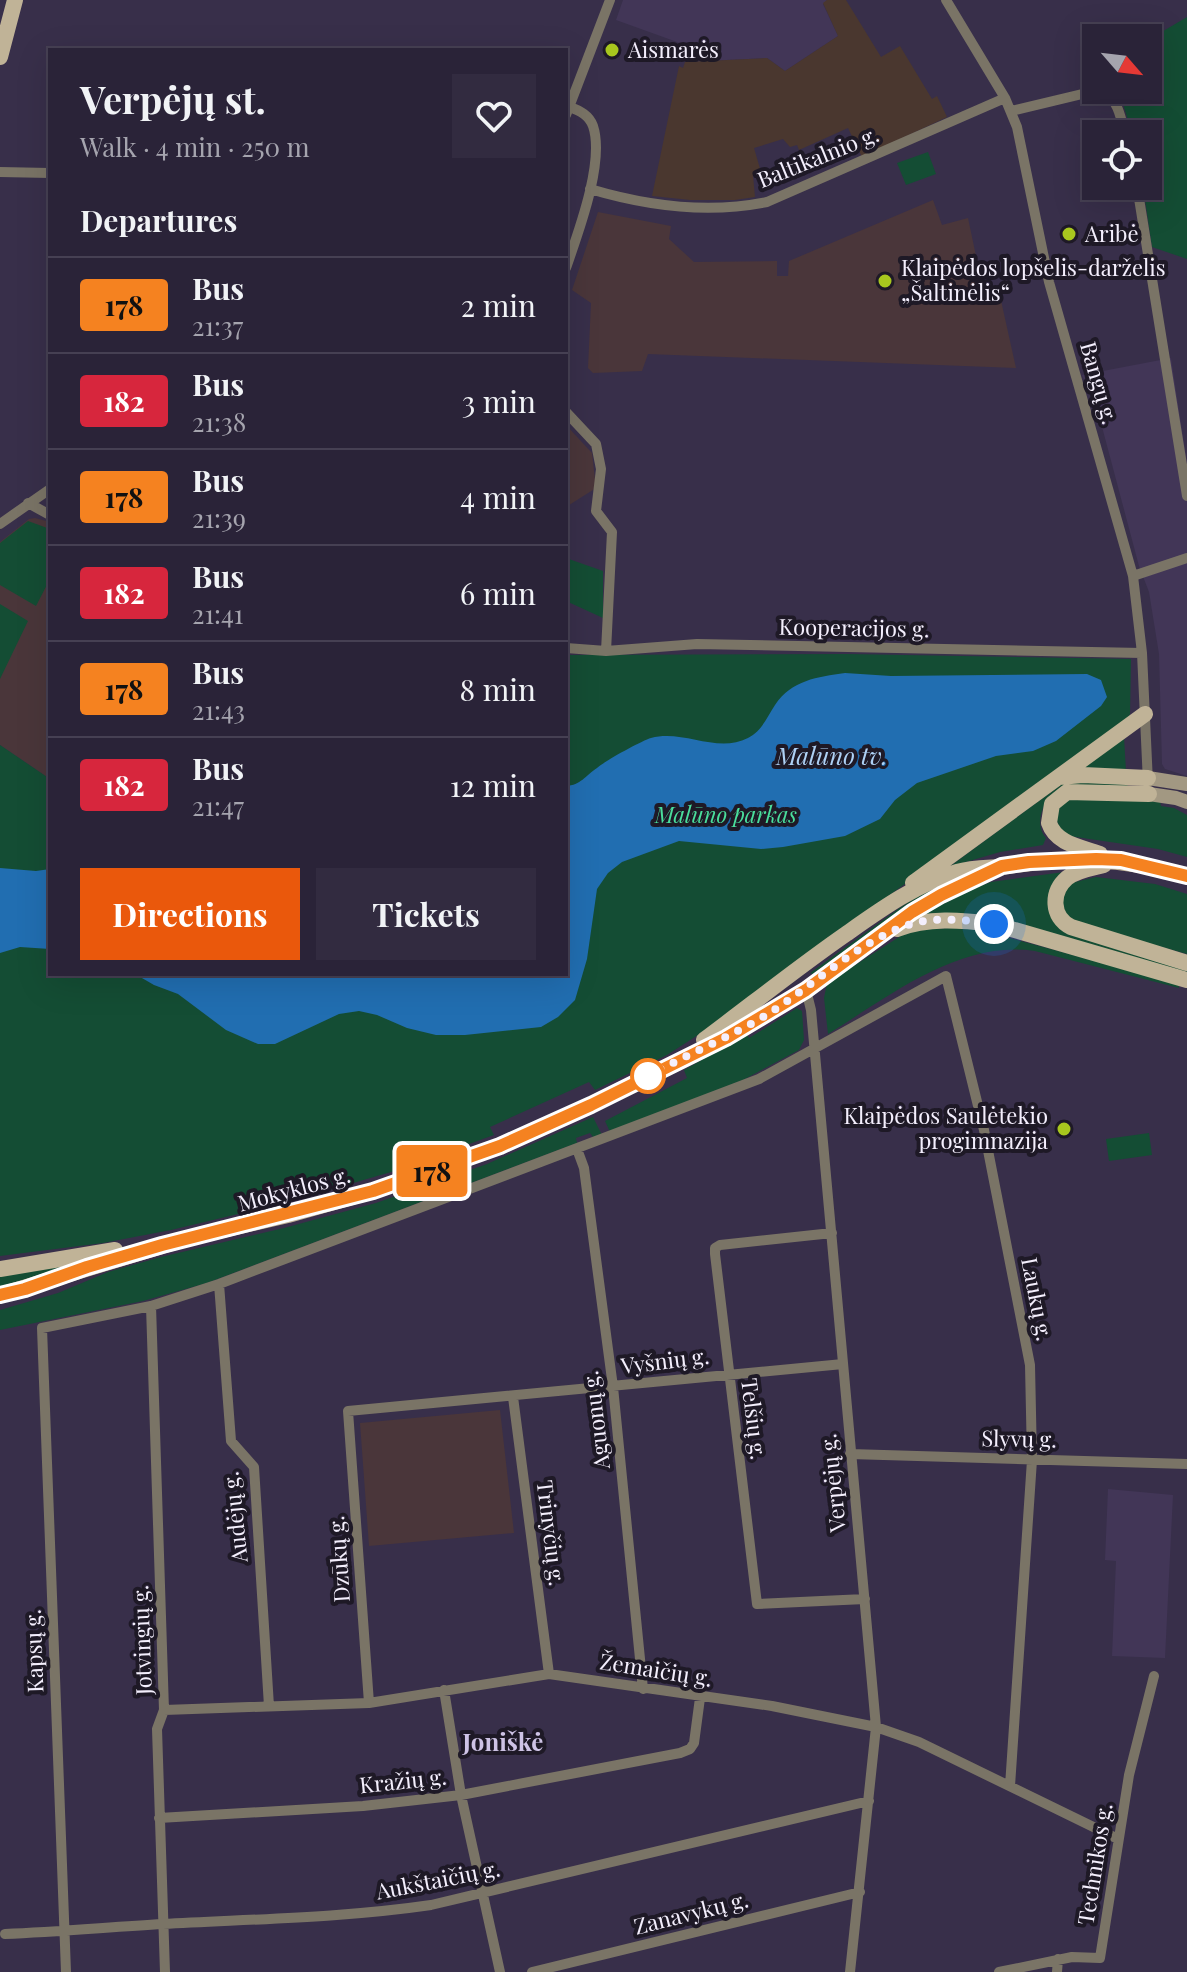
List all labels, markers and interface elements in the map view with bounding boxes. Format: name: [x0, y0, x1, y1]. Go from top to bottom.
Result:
north arrow: [1082, 24, 1162, 104]
map controls: [1082, 24, 1162, 200]
place label: Aismarės: [627, 34, 719, 64]
marker: Aismarės: [603, 41, 621, 59]
text: Verpėjų st.: [80, 73, 266, 124]
button: heart: [452, 74, 536, 158]
street label: Baltikalnio g.: [752, 118, 883, 194]
button: locate: [1082, 120, 1162, 200]
text: Walk · 4 min · 250 m: [80, 129, 310, 164]
text: Departures: [80, 200, 237, 240]
place label: Aribė: [1084, 218, 1139, 248]
marker: Aribė: [1060, 225, 1078, 243]
place label: Klaipėdos lopšelis-darželis „Šaltinėlis“: [901, 252, 1166, 307]
text: Bus: [192, 268, 244, 308]
marker: Klaipėdos lopšelis-darželis „Šaltinėlis“: [876, 272, 894, 290]
text: 2 min: [461, 285, 536, 325]
text: 178: [104, 286, 144, 323]
text: 21:37: [192, 308, 243, 343]
street label: Bangų g.: [1074, 338, 1126, 428]
text: Bus: [192, 364, 244, 404]
text: 3 min: [462, 381, 536, 421]
text: 182: [103, 382, 145, 419]
text: 21:38: [192, 404, 246, 439]
text: Bus: [192, 460, 244, 500]
text: 4 min: [460, 477, 536, 517]
text: 178: [104, 478, 144, 515]
text: 21:39: [192, 500, 246, 535]
text: Bus: [192, 556, 244, 596]
text: 6 min: [460, 573, 536, 613]
text: 182: [103, 574, 145, 611]
text: 21:41: [192, 596, 243, 631]
street label: Kooperacijos g.: [778, 611, 930, 643]
text: Bus: [192, 652, 244, 692]
text: 8 min: [460, 669, 536, 709]
text: 178: [104, 670, 144, 707]
text: 21:43: [192, 692, 245, 727]
water label: Malūno tv.: [775, 739, 888, 771]
text: Bus: [192, 748, 244, 788]
text: 12 min: [450, 765, 536, 805]
text: 182: [103, 766, 145, 803]
text: 21:47: [192, 788, 244, 823]
park label: Malūno parkas: [654, 799, 798, 829]
button: Directions: [80, 868, 300, 960]
button: Tickets: [316, 868, 536, 960]
your location: [974, 904, 1014, 944]
unlabelled marker: [631, 1059, 665, 1093]
place label: Klaipėdos Saulėtekio progimnazija: [843, 1100, 1048, 1155]
marker: Klaipėdos Saulėtekio progimnazija: [1055, 1120, 1073, 1138]
line badge: 178: [386, 1145, 478, 1197]
text: 178: [412, 1152, 452, 1189]
street label: Mokyklos g.: [234, 1159, 353, 1217]
street label: Laukų g.: [1015, 1255, 1061, 1343]
street label: Vyšnių g.: [618, 1340, 711, 1380]
street label: Aguonų g.: [574, 1369, 616, 1472]
street label: Telšių g.: [735, 1376, 775, 1461]
street label: Slyvų g.: [981, 1422, 1057, 1454]
street label: Verpėjų g.: [812, 1432, 852, 1535]
street label: Audėjų g.: [214, 1470, 254, 1565]
street label: Trinyčių g.: [531, 1478, 573, 1587]
street label: Dzūkų g.: [320, 1515, 356, 1603]
street label: Jotvingių g.: [124, 1584, 158, 1697]
street label: Kapsų g.: [17, 1609, 49, 1693]
street label: Žemaičių g.: [598, 1645, 715, 1693]
district label: Joniškė: [462, 1725, 543, 1757]
street label: Kražių g.: [358, 1761, 448, 1799]
street label: Technikos g.: [1070, 1801, 1118, 1927]
street label: Aukštaičių g.: [372, 1852, 502, 1906]
street label: Zanavykų g.: [630, 1883, 751, 1941]

